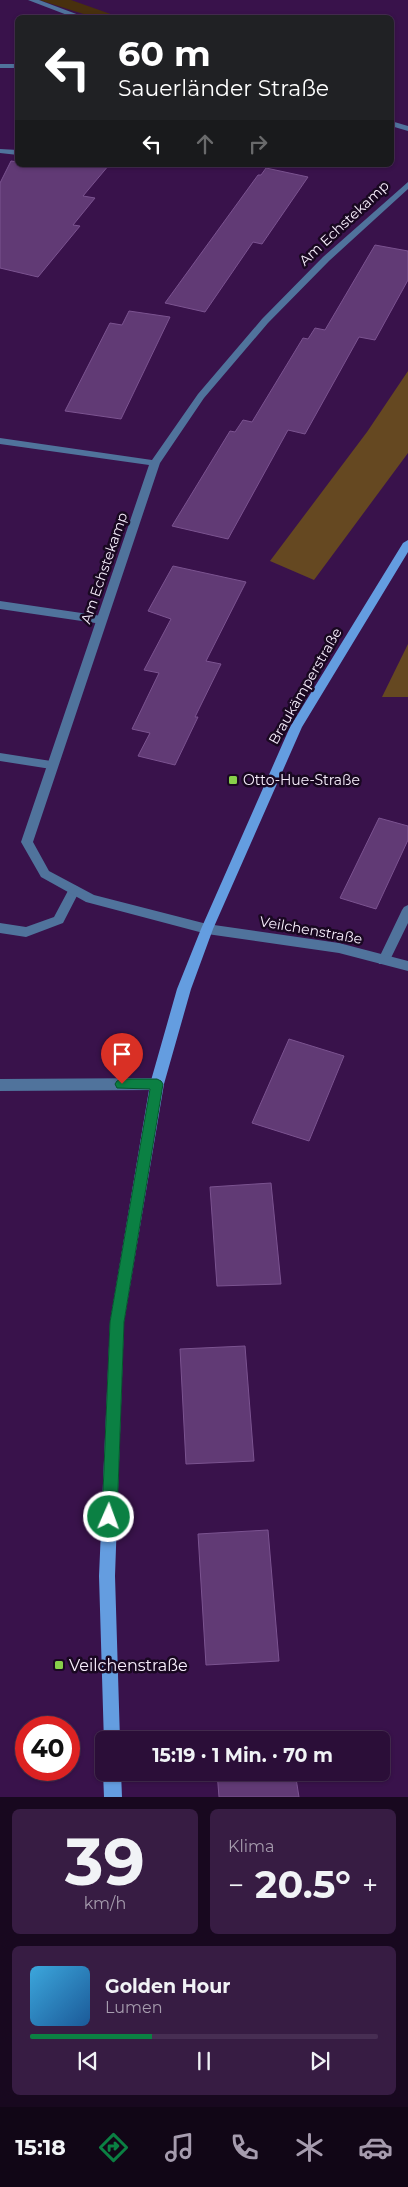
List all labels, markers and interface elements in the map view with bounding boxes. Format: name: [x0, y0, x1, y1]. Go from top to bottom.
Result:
text: 60 m: [118, 32, 211, 75]
icon: left: [35, 35, 100, 100]
text: Sauerländer Straße: [118, 75, 329, 102]
icon: left: [138, 130, 166, 158]
icon: ahead: [191, 130, 219, 158]
icon: right: [244, 130, 272, 158]
street label: Am Echstekamp: [295, 177, 393, 269]
street label: Am Echstekamp: [77, 510, 131, 626]
street label: Braukämperstraße: [264, 624, 346, 748]
place label: Otto-Hue-Straße: [243, 771, 360, 789]
marker: Otto-Hue-Straße: [227, 774, 239, 786]
street label: Veilchenstraße: [258, 912, 364, 948]
pin: [101, 1033, 143, 1084]
icon: arrive: [108, 1040, 136, 1068]
position arrow: [82, 1490, 134, 1542]
place label: Veilchenstraße: [69, 1656, 188, 1675]
marker: Veilchenstraße: [53, 1659, 65, 1671]
speed limit sign: 40: [15, 1716, 80, 1781]
text: 15:19 · 1 Min. · 70 m: [152, 1744, 333, 1767]
text: 39: [65, 1822, 145, 1901]
text: Klima: [228, 1837, 274, 1856]
text: 20.5°: [255, 1861, 351, 1908]
text: −: [228, 1868, 244, 1902]
text: +: [362, 1868, 378, 1902]
text: km/h: [84, 1894, 126, 1913]
text: Golden Hour: [105, 1975, 231, 1998]
text: Lumen: [105, 1998, 163, 2017]
icon: previous: [74, 2047, 102, 2075]
icon: pause: [190, 2047, 218, 2075]
icon: next: [306, 2047, 334, 2075]
icon: directions: [96, 2130, 131, 2165]
icon: music: [162, 2130, 197, 2165]
icon: phone: [227, 2130, 262, 2165]
icon: climate: [292, 2130, 327, 2165]
icon: car: [358, 2130, 393, 2165]
text: 15:18: [15, 2134, 66, 2161]

